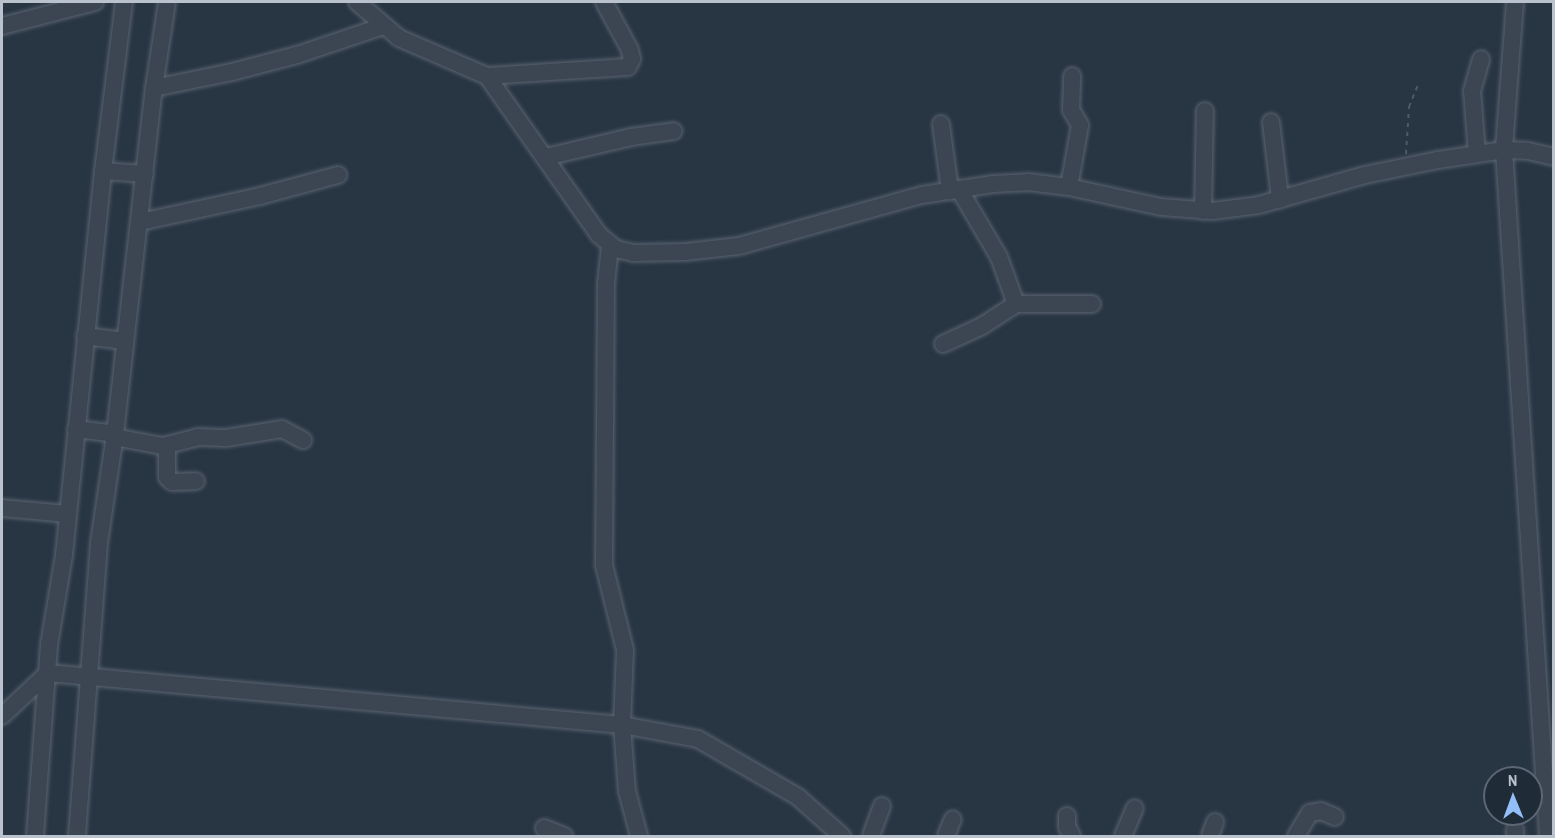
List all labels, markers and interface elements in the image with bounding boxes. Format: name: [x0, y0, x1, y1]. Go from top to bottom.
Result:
north arrow: [1483, 766, 1543, 826]
text: N: [1508, 769, 1518, 791]

